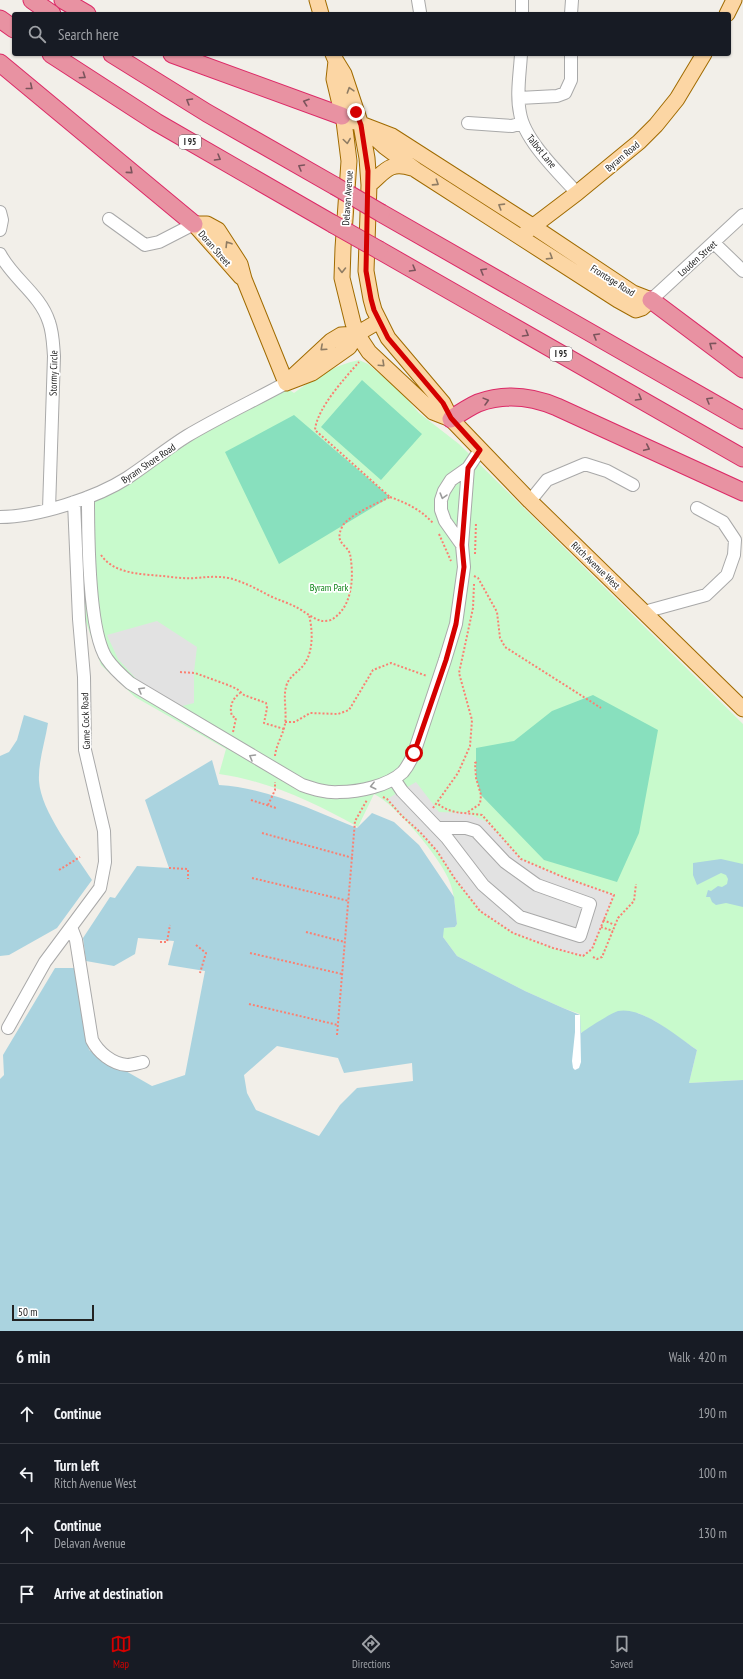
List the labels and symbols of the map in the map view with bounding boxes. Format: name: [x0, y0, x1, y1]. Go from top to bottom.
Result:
one-way arrow: [79, 71, 86, 78]
one-way arrow: [26, 83, 33, 90]
one-way arrow: [346, 87, 355, 94]
one-way arrow: [303, 98, 310, 107]
one-way arrow: [186, 99, 193, 106]
route end: [347, 103, 365, 121]
street label: Talbot Lane: [524, 132, 559, 171]
road number: I 95: [179, 135, 201, 149]
one-way arrow: [342, 138, 351, 144]
street label: Byram Road: [602, 138, 642, 175]
one-way arrow: [214, 154, 221, 161]
one-way arrow: [298, 164, 305, 171]
one-way arrow: [125, 166, 133, 173]
street label: Delavan Avenue: [339, 170, 356, 226]
one-way arrow: [432, 178, 439, 185]
one-way arrow: [498, 203, 505, 211]
street label: Doran Street: [195, 228, 234, 269]
street label: Louden Street: [675, 237, 720, 279]
one-way arrow: [225, 241, 233, 248]
one-way arrow: [546, 252, 553, 259]
street label: Frontage Road: [588, 262, 637, 299]
one-way arrow: [409, 265, 416, 272]
one-way arrow: [338, 267, 347, 273]
one-way arrow: [480, 269, 487, 276]
one-way arrow: [522, 329, 529, 337]
one-way arrow: [593, 333, 600, 340]
one-way arrow: [320, 343, 327, 350]
one-way arrow: [709, 343, 716, 350]
road number: I 95: [550, 347, 572, 361]
street label: Stormy Circle: [47, 350, 60, 396]
one-way arrow: [377, 359, 385, 367]
one-way arrow: [635, 394, 642, 401]
one-way arrow: [482, 397, 489, 406]
one-way arrow: [706, 398, 713, 405]
street label: Byram Shore Road: [119, 440, 178, 486]
one-way arrow: [642, 443, 650, 451]
one-way arrow: [439, 493, 448, 500]
street label: Ritch Avenue West: [568, 539, 623, 592]
park label: Byram Park: [310, 581, 348, 594]
one-way arrow: [138, 687, 145, 694]
street label: Game Cock Road: [78, 692, 93, 750]
route start: [405, 744, 423, 762]
one-way arrow: [249, 754, 256, 761]
one-way arrow: [370, 781, 377, 790]
scale bar: [12, 1303, 94, 1322]

